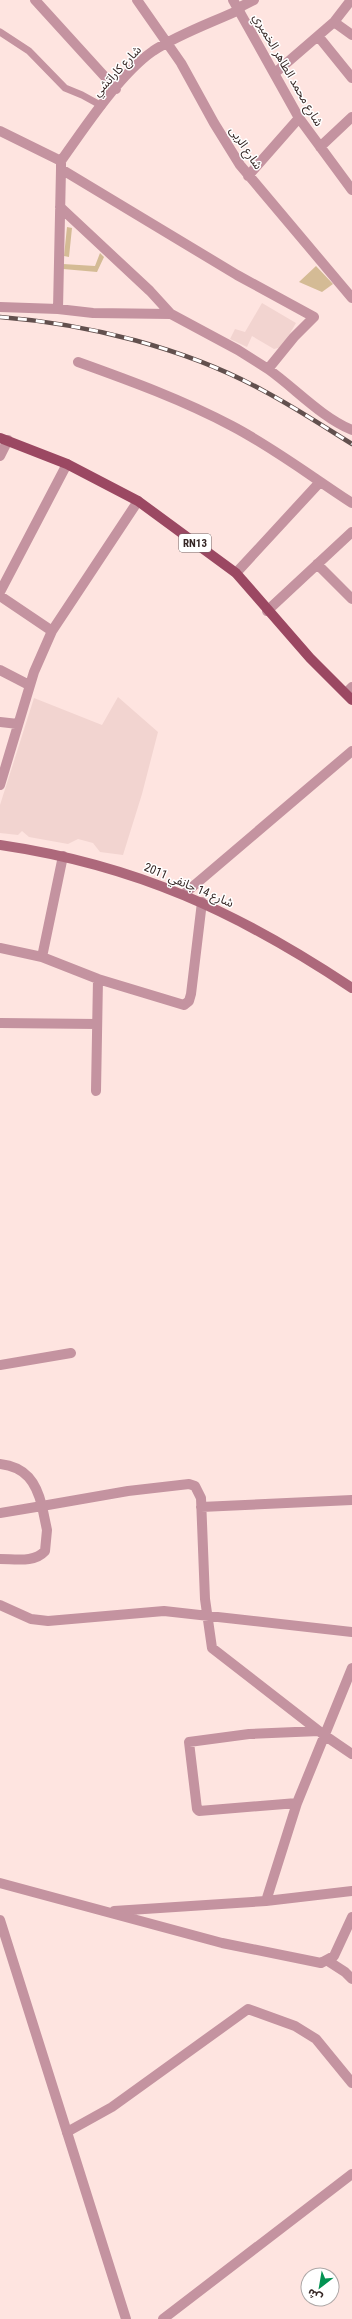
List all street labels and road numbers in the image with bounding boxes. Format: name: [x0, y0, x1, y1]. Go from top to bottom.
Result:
street label: شارع محمد الطاهر الخميري: [248, 11, 326, 130]
street label: شارع كاراتشي: [90, 43, 146, 101]
street label: شارع الربى: [225, 124, 265, 173]
road number: RN13: [179, 534, 211, 552]
street label: شارع 14 جانفي 2011: [141, 860, 236, 913]

